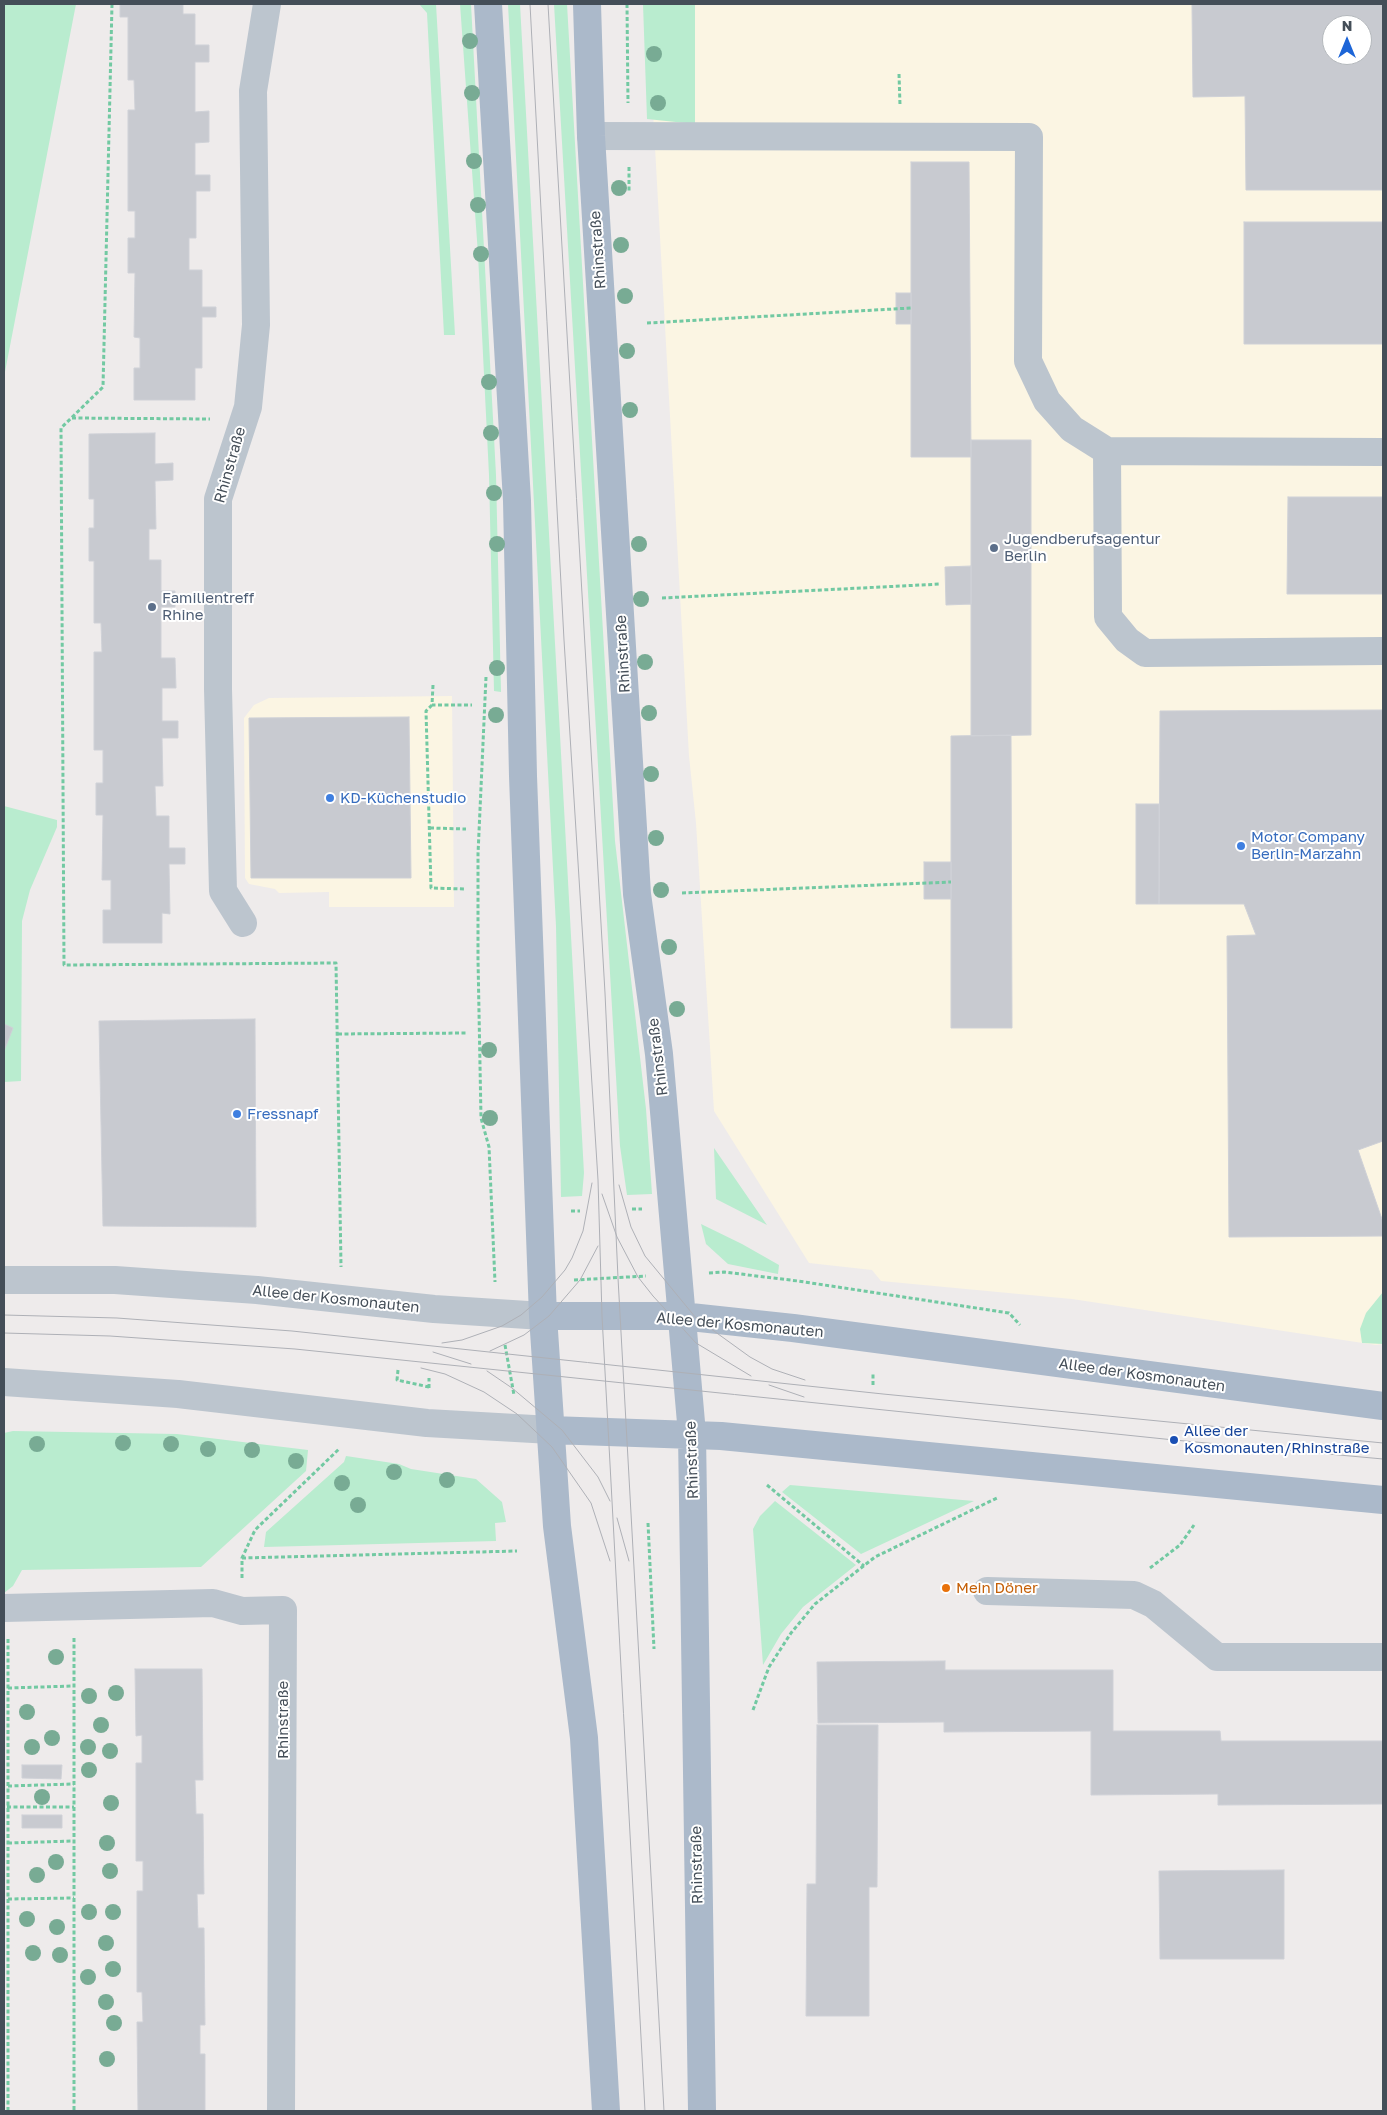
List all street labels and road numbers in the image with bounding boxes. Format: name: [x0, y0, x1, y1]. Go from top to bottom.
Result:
street label: Rhinstraße: [586, 210, 610, 290]
street label: Rhinstraße: [211, 425, 249, 505]
street label: Rhinstraße: [612, 614, 634, 694]
street label: Rhinstraße: [644, 1017, 672, 1097]
street label: Allee der Kosmonauten: [252, 1281, 420, 1317]
street label: Allee der Kosmonauten: [656, 1309, 824, 1341]
street label: Allee der Kosmonauten: [1058, 1354, 1226, 1396]
street label: Rhinstraße: [682, 1421, 702, 1499]
street label: Rhinstraße: [274, 1681, 292, 1759]
street label: Rhinstraße: [687, 1826, 707, 1904]

